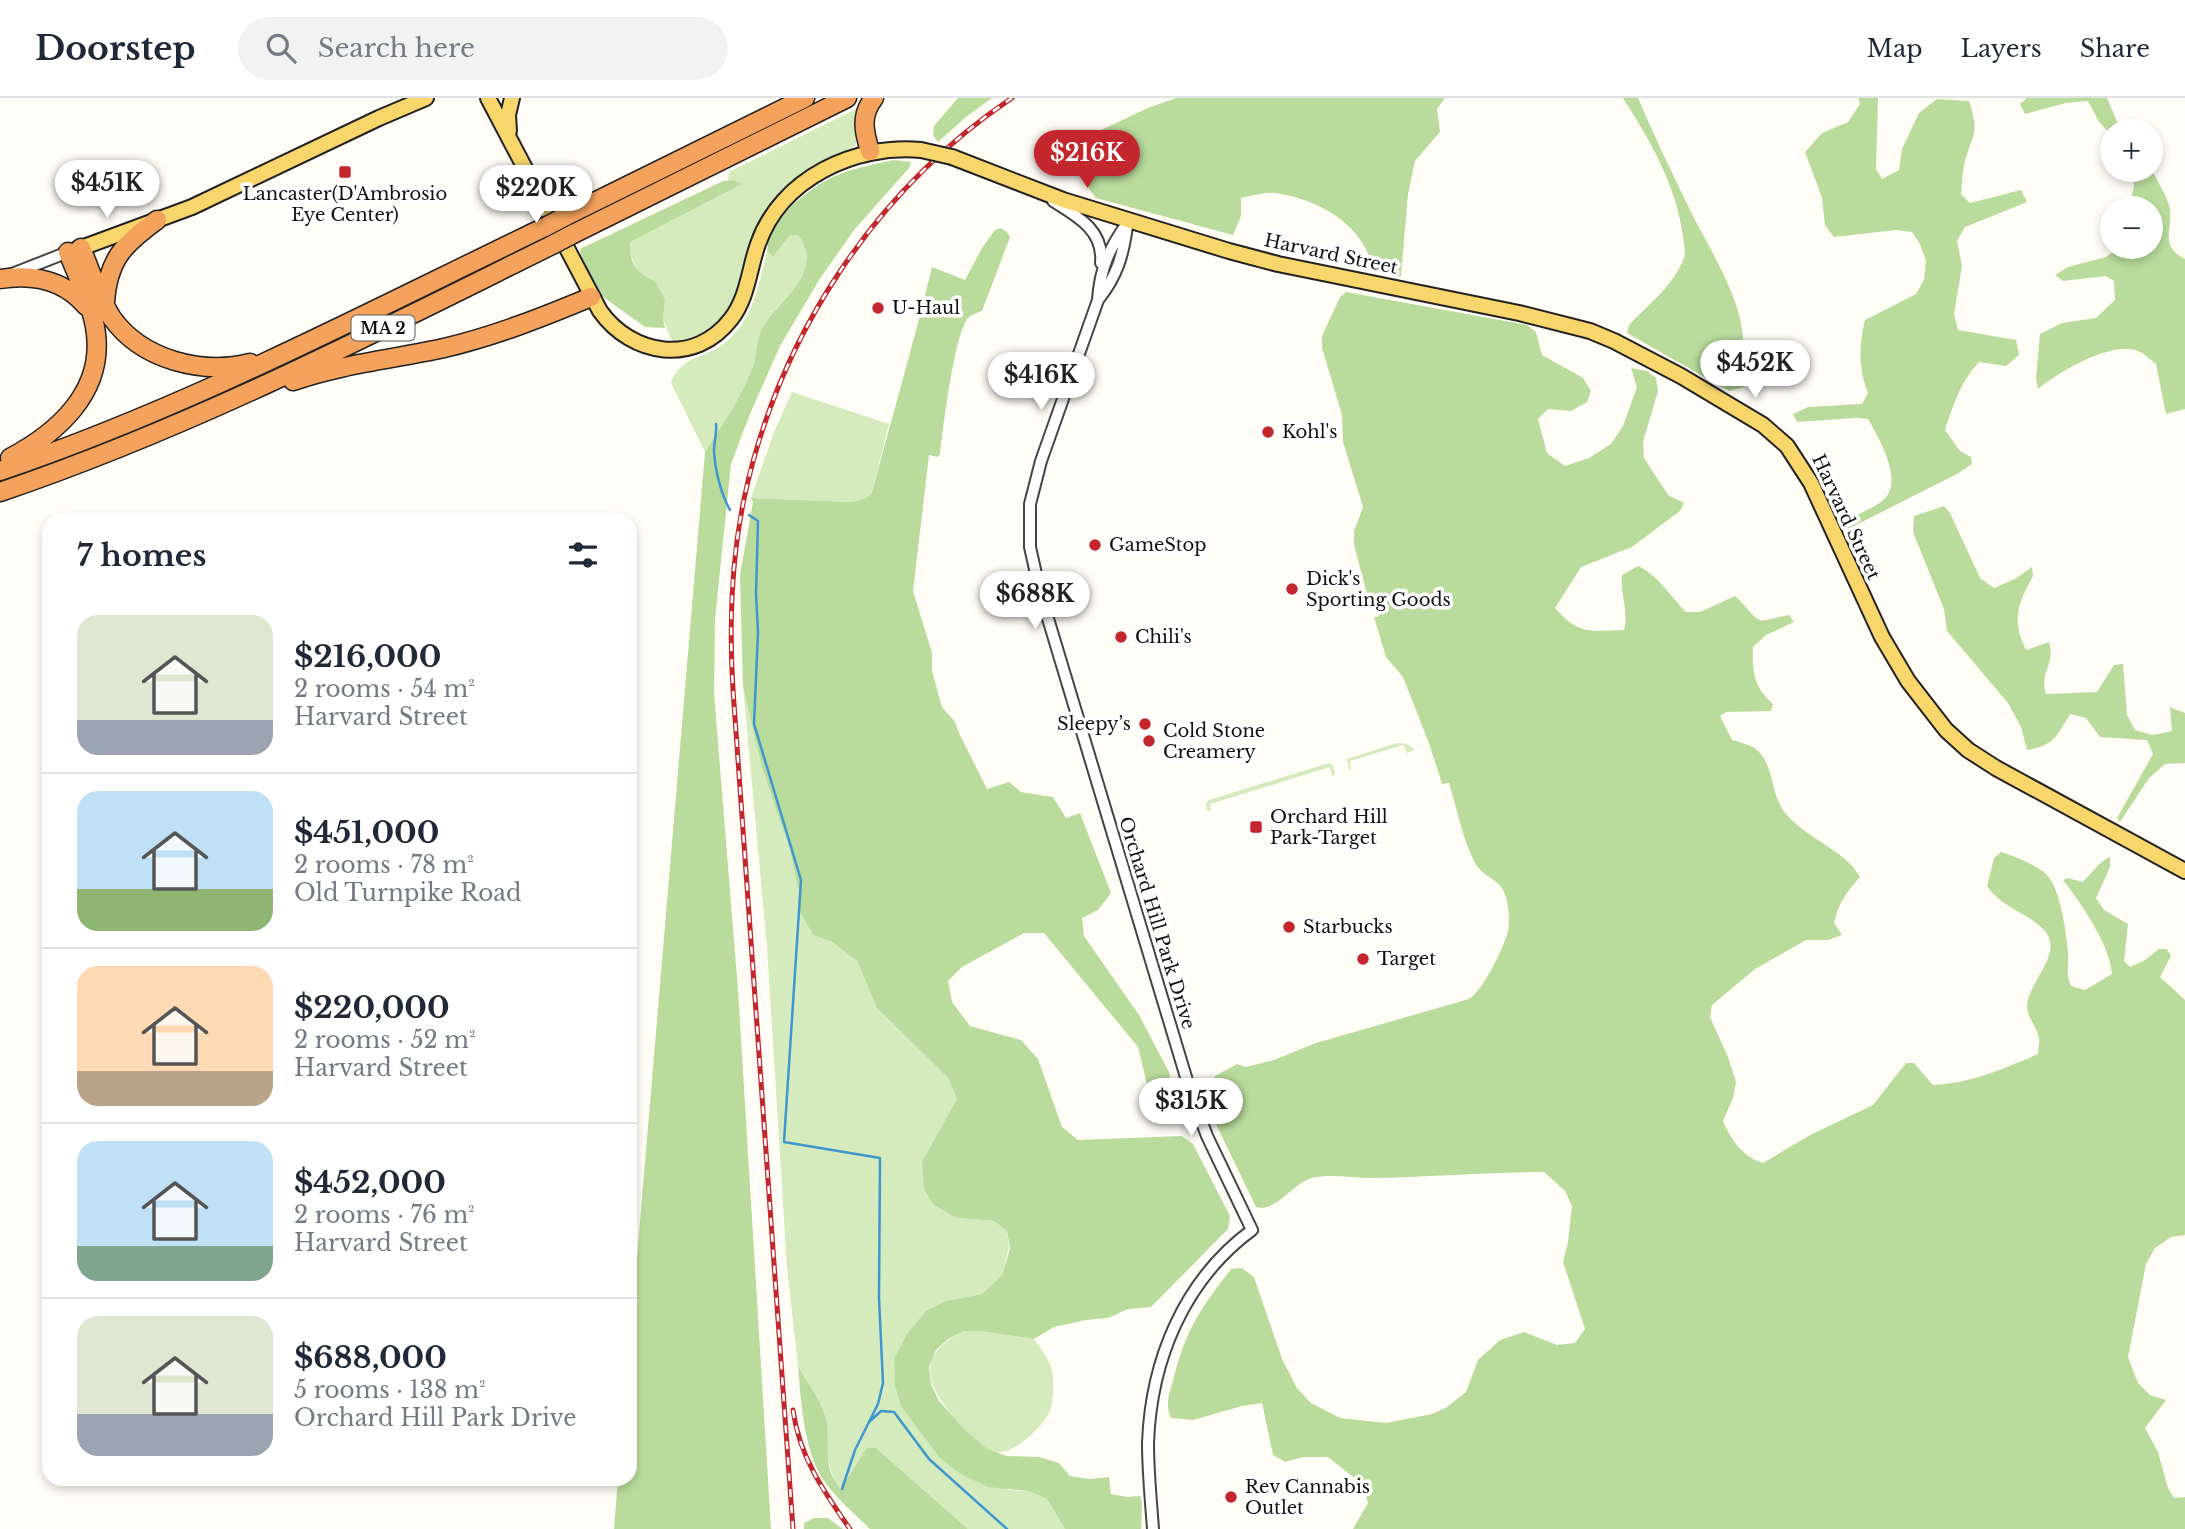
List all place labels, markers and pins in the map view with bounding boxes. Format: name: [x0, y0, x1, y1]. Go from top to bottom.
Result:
pin: $216K: [1038, 130, 1136, 190]
pin: $451K: [58, 160, 156, 220]
marker: Lancaster(D'Ambrosio Eye Center): [337, 164, 353, 180]
pin: $220K: [487, 166, 585, 225]
place label: Lancaster(D'Ambrosio Eye Center): [243, 183, 447, 226]
place label: U-Haul: [892, 297, 960, 319]
marker: U-Haul: [870, 300, 886, 316]
pin: $452K: [1706, 341, 1804, 400]
pin: $416K: [992, 352, 1090, 412]
place label: Kohl's: [1282, 421, 1337, 443]
marker: Kohl's: [1260, 424, 1276, 440]
place label: GameStop: [1109, 534, 1207, 556]
marker: GameStop: [1087, 537, 1103, 553]
place label: Dick's Sporting Goods: [1306, 568, 1451, 611]
pin: $688K: [986, 572, 1084, 631]
marker: Dick's Sporting Goods: [1284, 581, 1300, 597]
place label: Chili's: [1135, 626, 1192, 648]
marker: Chili's: [1113, 629, 1129, 645]
place label: Sleepy’s: [1057, 713, 1131, 735]
marker: Sleepy’s: [1137, 716, 1153, 732]
place label: Cold Stone Creamery: [1163, 720, 1265, 763]
marker: Cold Stone Creamery: [1141, 733, 1157, 749]
place label: Orchard Hill Park-Target: [1270, 806, 1388, 849]
marker: Orchard Hill Park-Target: [1248, 819, 1264, 835]
place label: Starbucks: [1303, 916, 1393, 938]
marker: Starbucks: [1281, 919, 1297, 935]
place label: Target: [1377, 948, 1436, 970]
marker: Target: [1355, 951, 1371, 967]
pin: $315K: [1142, 1079, 1240, 1138]
place label: Rev Cannabis Outlet: [1245, 1476, 1370, 1519]
marker: Rev Cannabis Outlet: [1223, 1489, 1239, 1505]

